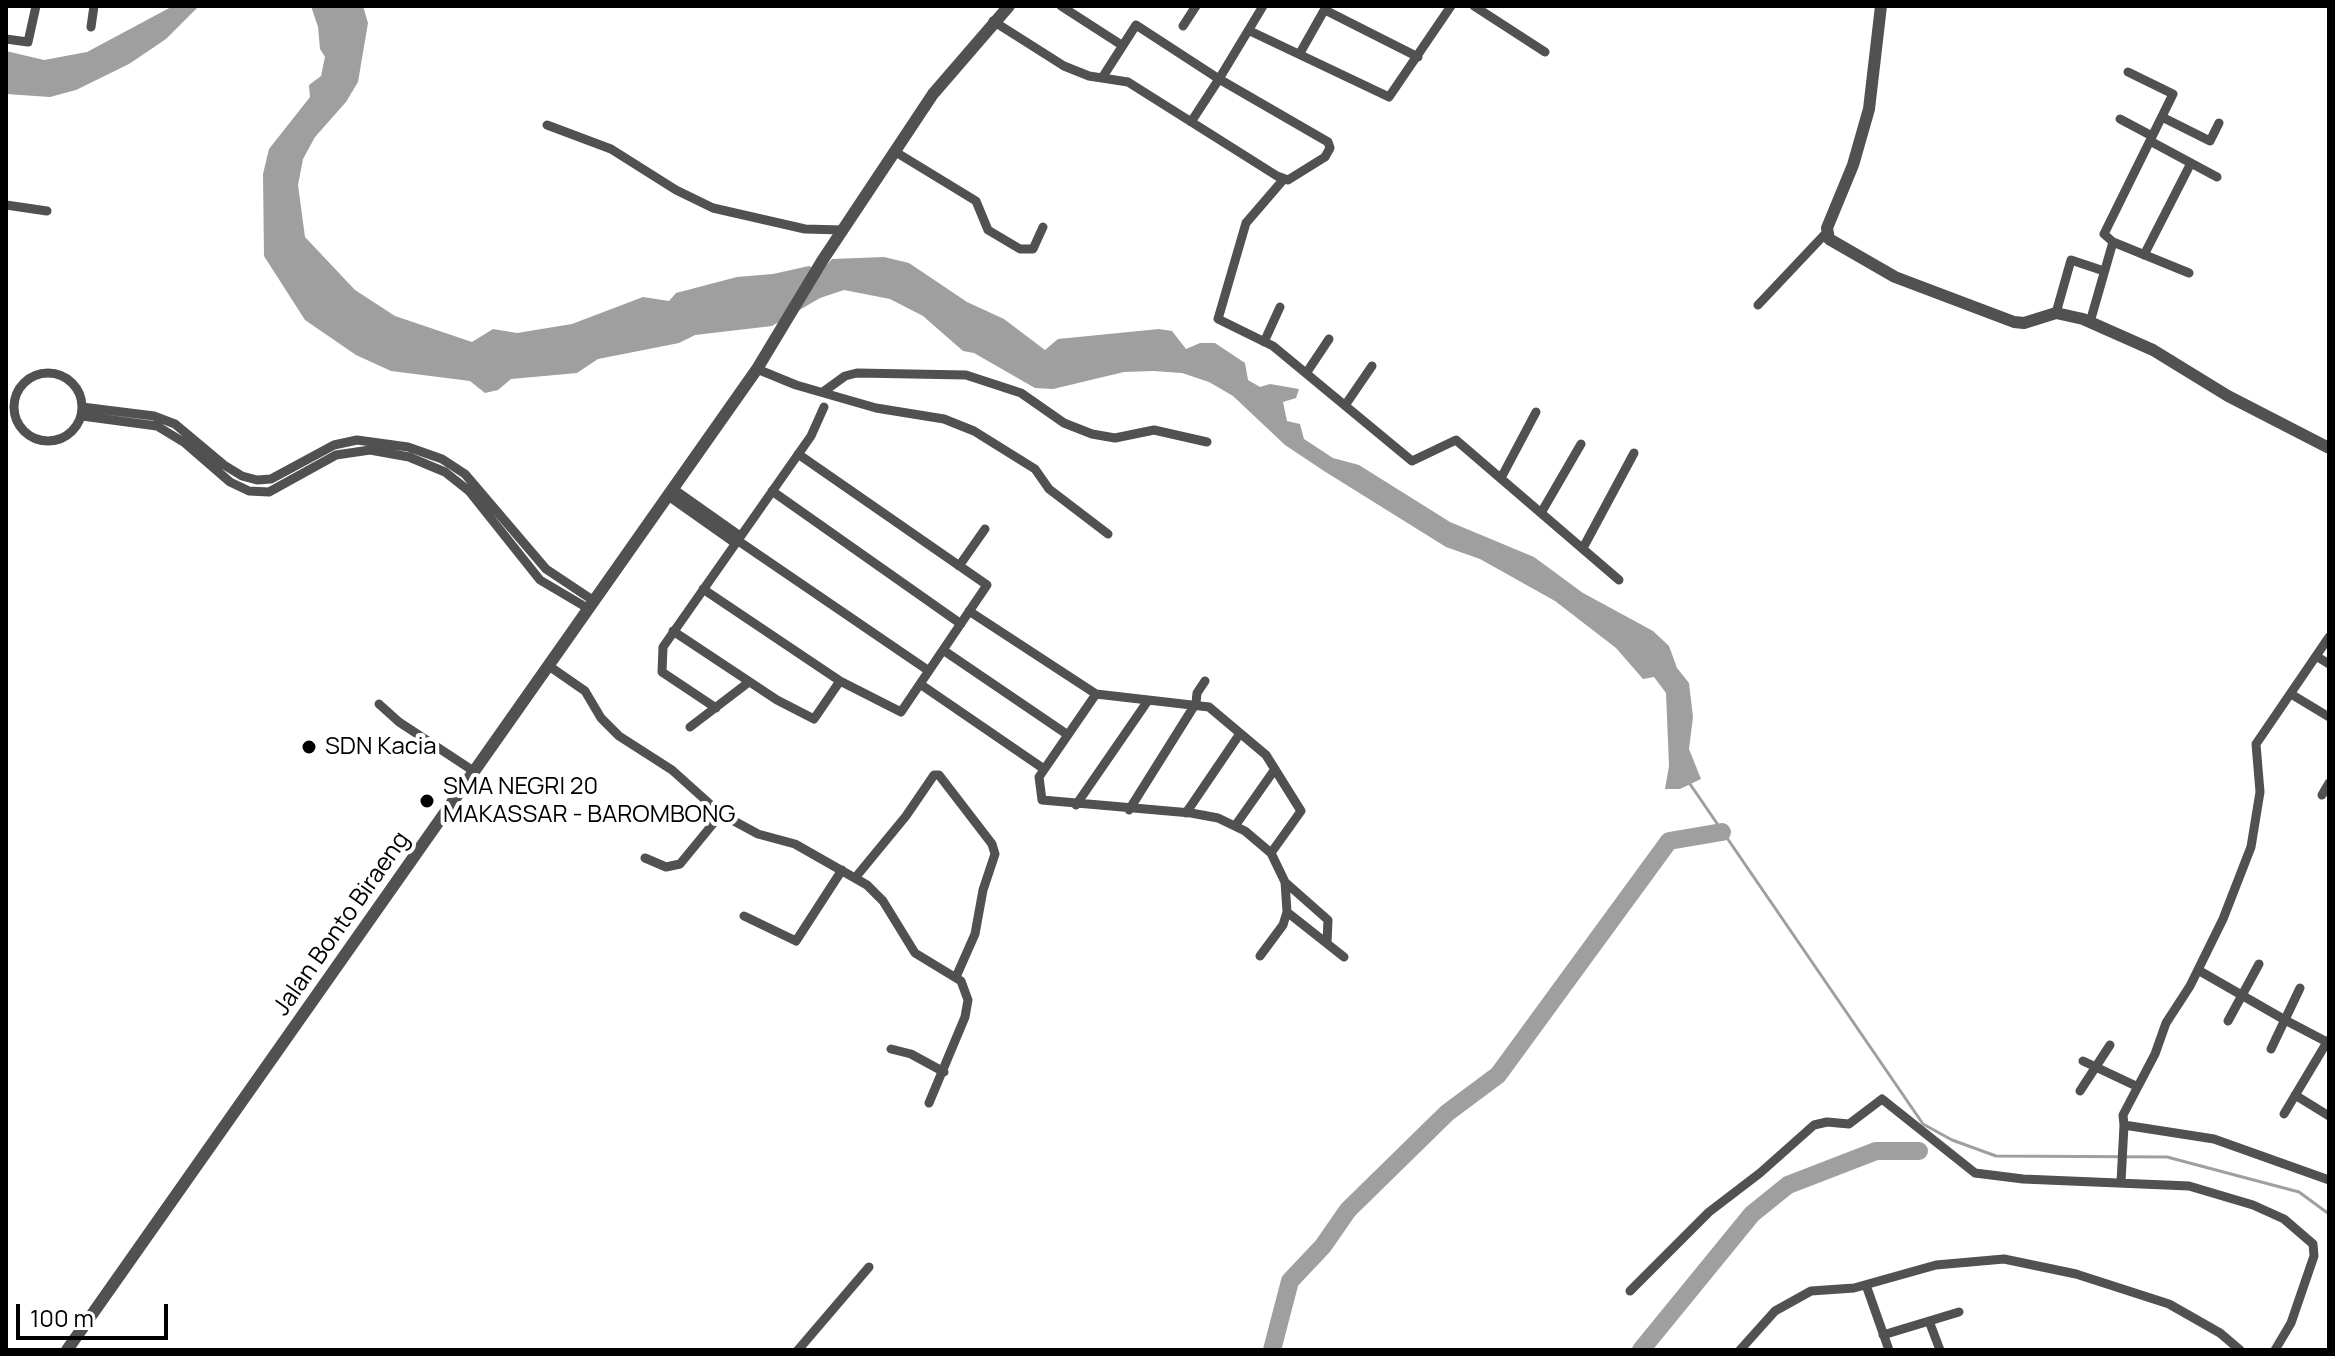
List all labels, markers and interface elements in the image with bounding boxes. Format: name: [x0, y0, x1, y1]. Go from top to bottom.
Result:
place label: SDN Kacia: [325, 733, 437, 761]
marker: SDN Kacia: [300, 738, 318, 756]
place label: SMA NEGRI 20 MAKASSAR - BAROMBONG: [443, 773, 735, 829]
marker: SMA NEGRI 20 MAKASSAR - BAROMBONG: [418, 792, 436, 810]
street label: Jalan Bonto Biraeng: [268, 827, 416, 1021]
scale bar: [20, 1288, 172, 1338]
text: 100 m: [30, 1301, 94, 1334]

